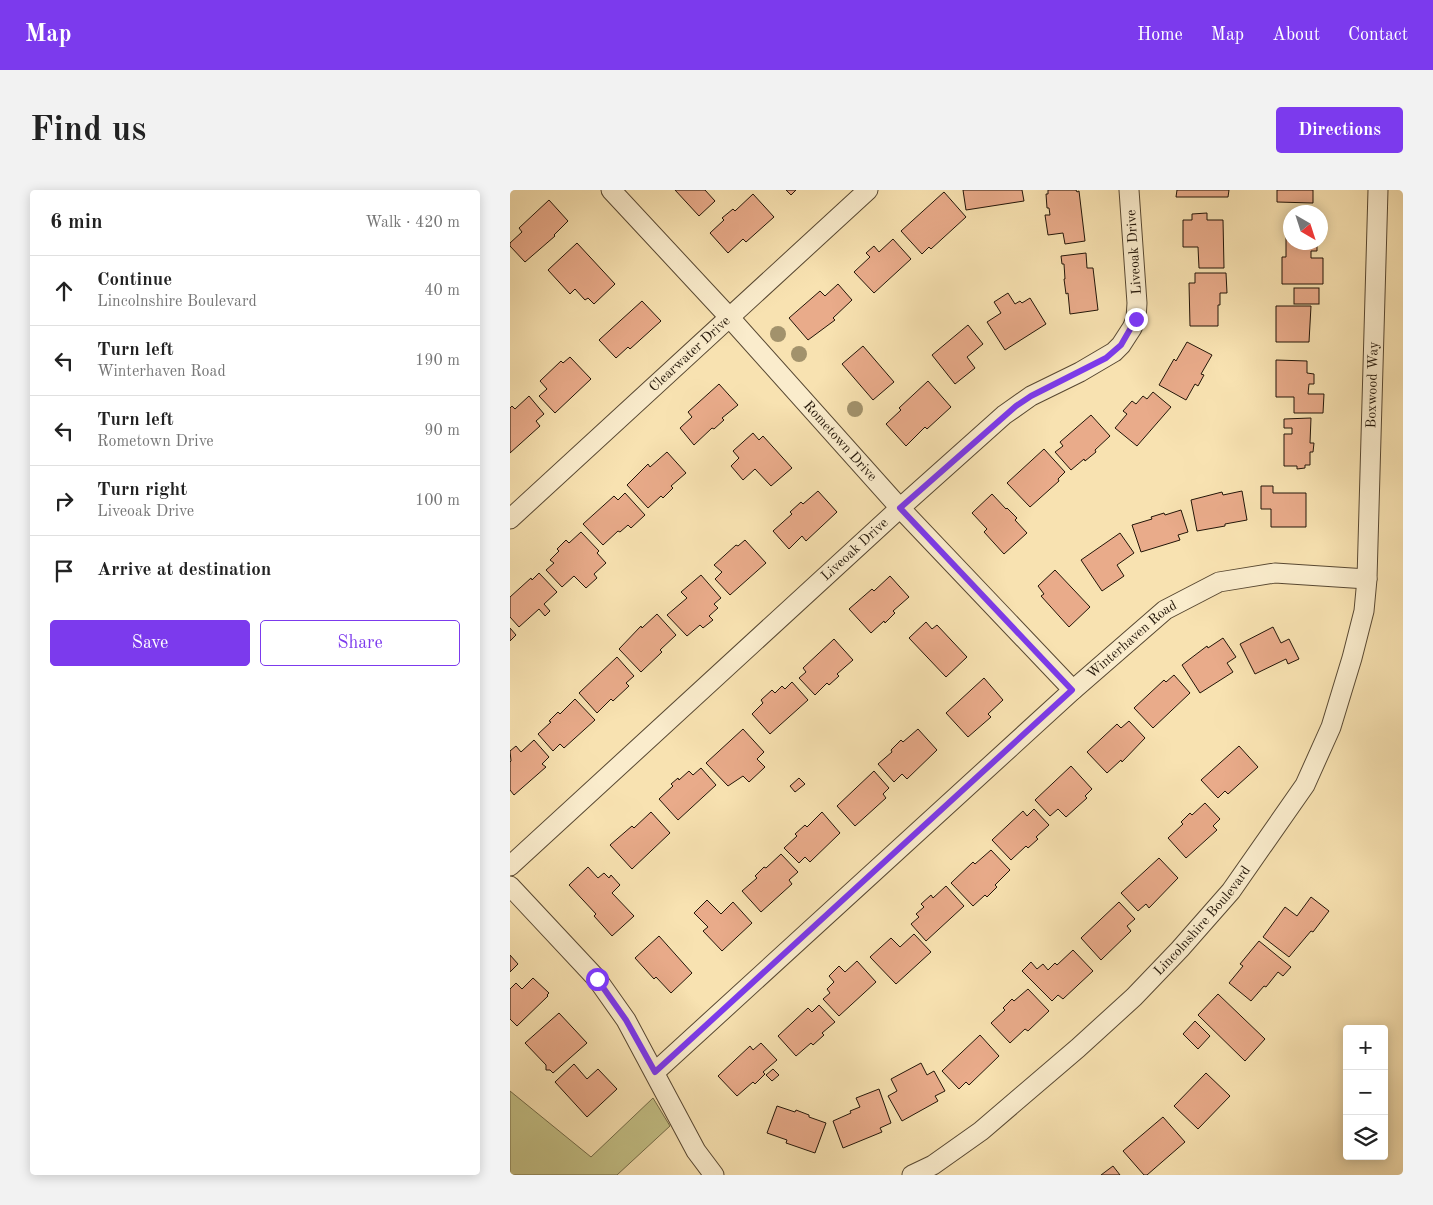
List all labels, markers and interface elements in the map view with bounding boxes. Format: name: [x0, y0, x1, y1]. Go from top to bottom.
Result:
text: Map: [25, 23, 72, 47]
text: Home: [1137, 26, 1183, 44]
text: Map: [1211, 26, 1244, 44]
text: About: [1272, 26, 1320, 44]
text: Contact: [1348, 26, 1408, 44]
button: Directions: [1276, 107, 1403, 153]
text: Find us: [30, 113, 146, 148]
north arrow: [1283, 205, 1328, 250]
street label: Liveoak Drive: [1124, 209, 1144, 295]
text: 6 min: [50, 212, 103, 233]
text: Walk · 420 m: [365, 215, 460, 231]
text: Continue: [97, 271, 172, 290]
icon: ahead: [50, 277, 78, 305]
text: 40 m: [424, 283, 460, 299]
text: Lincolnshire Boulevard: [97, 294, 257, 310]
route end: [1125, 308, 1148, 331]
street label: Clearwater Drive: [647, 313, 733, 394]
text: Turn left: [97, 341, 174, 360]
street label: Boxwood Way: [1364, 341, 1381, 429]
icon: left: [50, 347, 78, 375]
text: 190 m: [415, 353, 460, 369]
text: Winterhaven Road: [97, 364, 226, 380]
street label: Rometown Drive: [801, 398, 879, 484]
text: Turn left: [97, 411, 174, 430]
icon: left: [50, 417, 78, 445]
text: 90 m: [424, 423, 460, 439]
text: Rometown Drive: [97, 434, 214, 450]
text: Turn right: [97, 481, 187, 500]
icon: right: [50, 487, 78, 515]
text: 100 m: [415, 493, 460, 509]
text: Liveoak Drive: [97, 504, 194, 520]
street label: Liveoak Drive: [819, 516, 891, 583]
icon: arrive: [50, 557, 78, 585]
text: Arrive at destination: [97, 561, 271, 580]
street label: Winterhaven Road: [1085, 598, 1179, 681]
button: Save: [50, 620, 250, 666]
button: Share: [260, 620, 460, 666]
street label: Lincolnshire Boulevard: [1151, 863, 1253, 978]
route start: [586, 968, 609, 991]
map controls: [1343, 1025, 1388, 1160]
button: +: [1343, 1025, 1388, 1070]
button: −: [1343, 1070, 1388, 1115]
button: layers: [1343, 1115, 1388, 1160]

